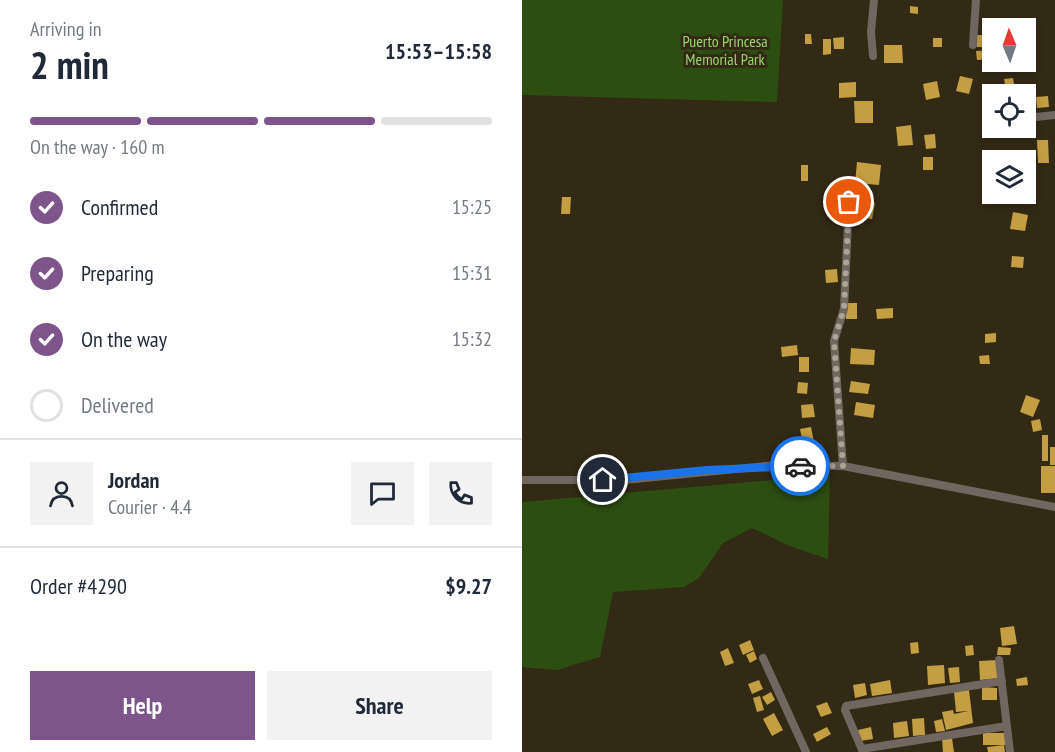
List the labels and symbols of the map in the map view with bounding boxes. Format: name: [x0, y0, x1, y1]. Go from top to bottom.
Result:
north arrow: [982, 18, 1036, 72]
park label: Puerto Princesa Memorial Park: [682, 31, 768, 69]
pin: [823, 176, 874, 227]
courier: [770, 436, 830, 496]
pin: [577, 454, 628, 505]

